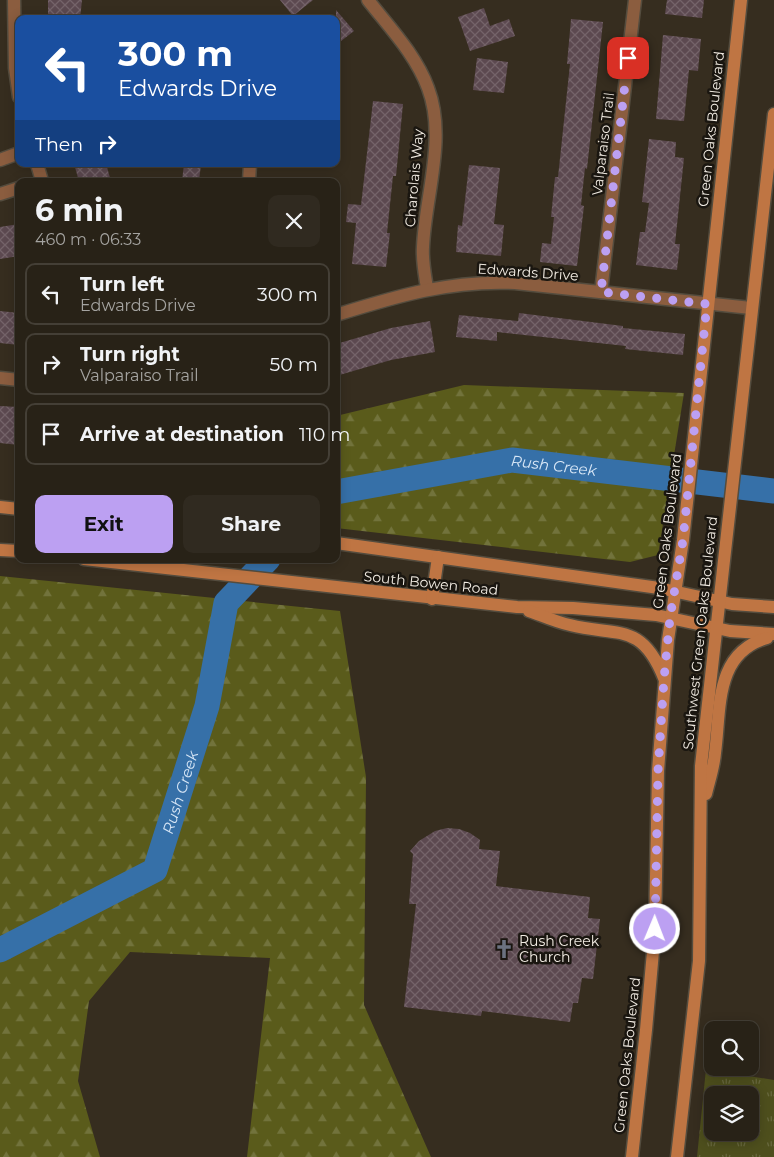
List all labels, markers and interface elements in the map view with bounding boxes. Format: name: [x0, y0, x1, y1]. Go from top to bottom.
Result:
text: 300 m: [118, 32, 233, 75]
icon: left: [35, 35, 100, 100]
pin: [607, 37, 649, 79]
icon: arrive: [614, 44, 642, 72]
street label: Green Oaks Boulevard: [694, 50, 728, 208]
text: Edwards Drive: [118, 75, 277, 102]
street label: Valparaiso Trail: [588, 91, 618, 197]
street label: Charolais Way: [401, 128, 427, 228]
icon: right: [93, 130, 121, 158]
text: Then: [35, 133, 83, 156]
text: 6 min: [35, 192, 124, 229]
button: close: [268, 195, 320, 247]
text: 460 m · 06:33: [35, 230, 141, 249]
street label: Edwards Drive: [477, 259, 579, 285]
text: Turn left: [80, 273, 165, 296]
icon: left: [37, 280, 65, 308]
text: 300 m: [257, 283, 318, 306]
text: Edwards Drive: [80, 296, 196, 315]
text: Turn right: [80, 343, 180, 366]
icon: right: [37, 350, 65, 378]
text: 50 m: [270, 353, 318, 376]
text: Valparaiso Trail: [80, 366, 199, 385]
icon: arrive: [37, 420, 65, 448]
text: Arrive at destination: [80, 423, 284, 446]
text: 110 m: [299, 423, 350, 446]
water label: Rush Creek: [510, 450, 599, 480]
street label: Green Oaks Boulevard: [649, 452, 685, 610]
button: Exit: [35, 495, 173, 553]
button: Share: [183, 495, 320, 553]
street label: Southwest Green Oaks Boulevard: [679, 515, 721, 751]
street label: South Bowen Road: [363, 567, 499, 599]
water label: Rush Creek: [158, 747, 202, 836]
position arrow: [628, 902, 680, 954]
place label: Rush Creek Church: [519, 932, 600, 966]
church icon: Rush Creek Church: [493, 938, 515, 960]
street label: Green Oaks Boulevard: [610, 976, 644, 1134]
map controls: [704, 1021, 759, 1141]
button: search: [704, 1021, 759, 1076]
button: layers: [704, 1086, 759, 1141]

